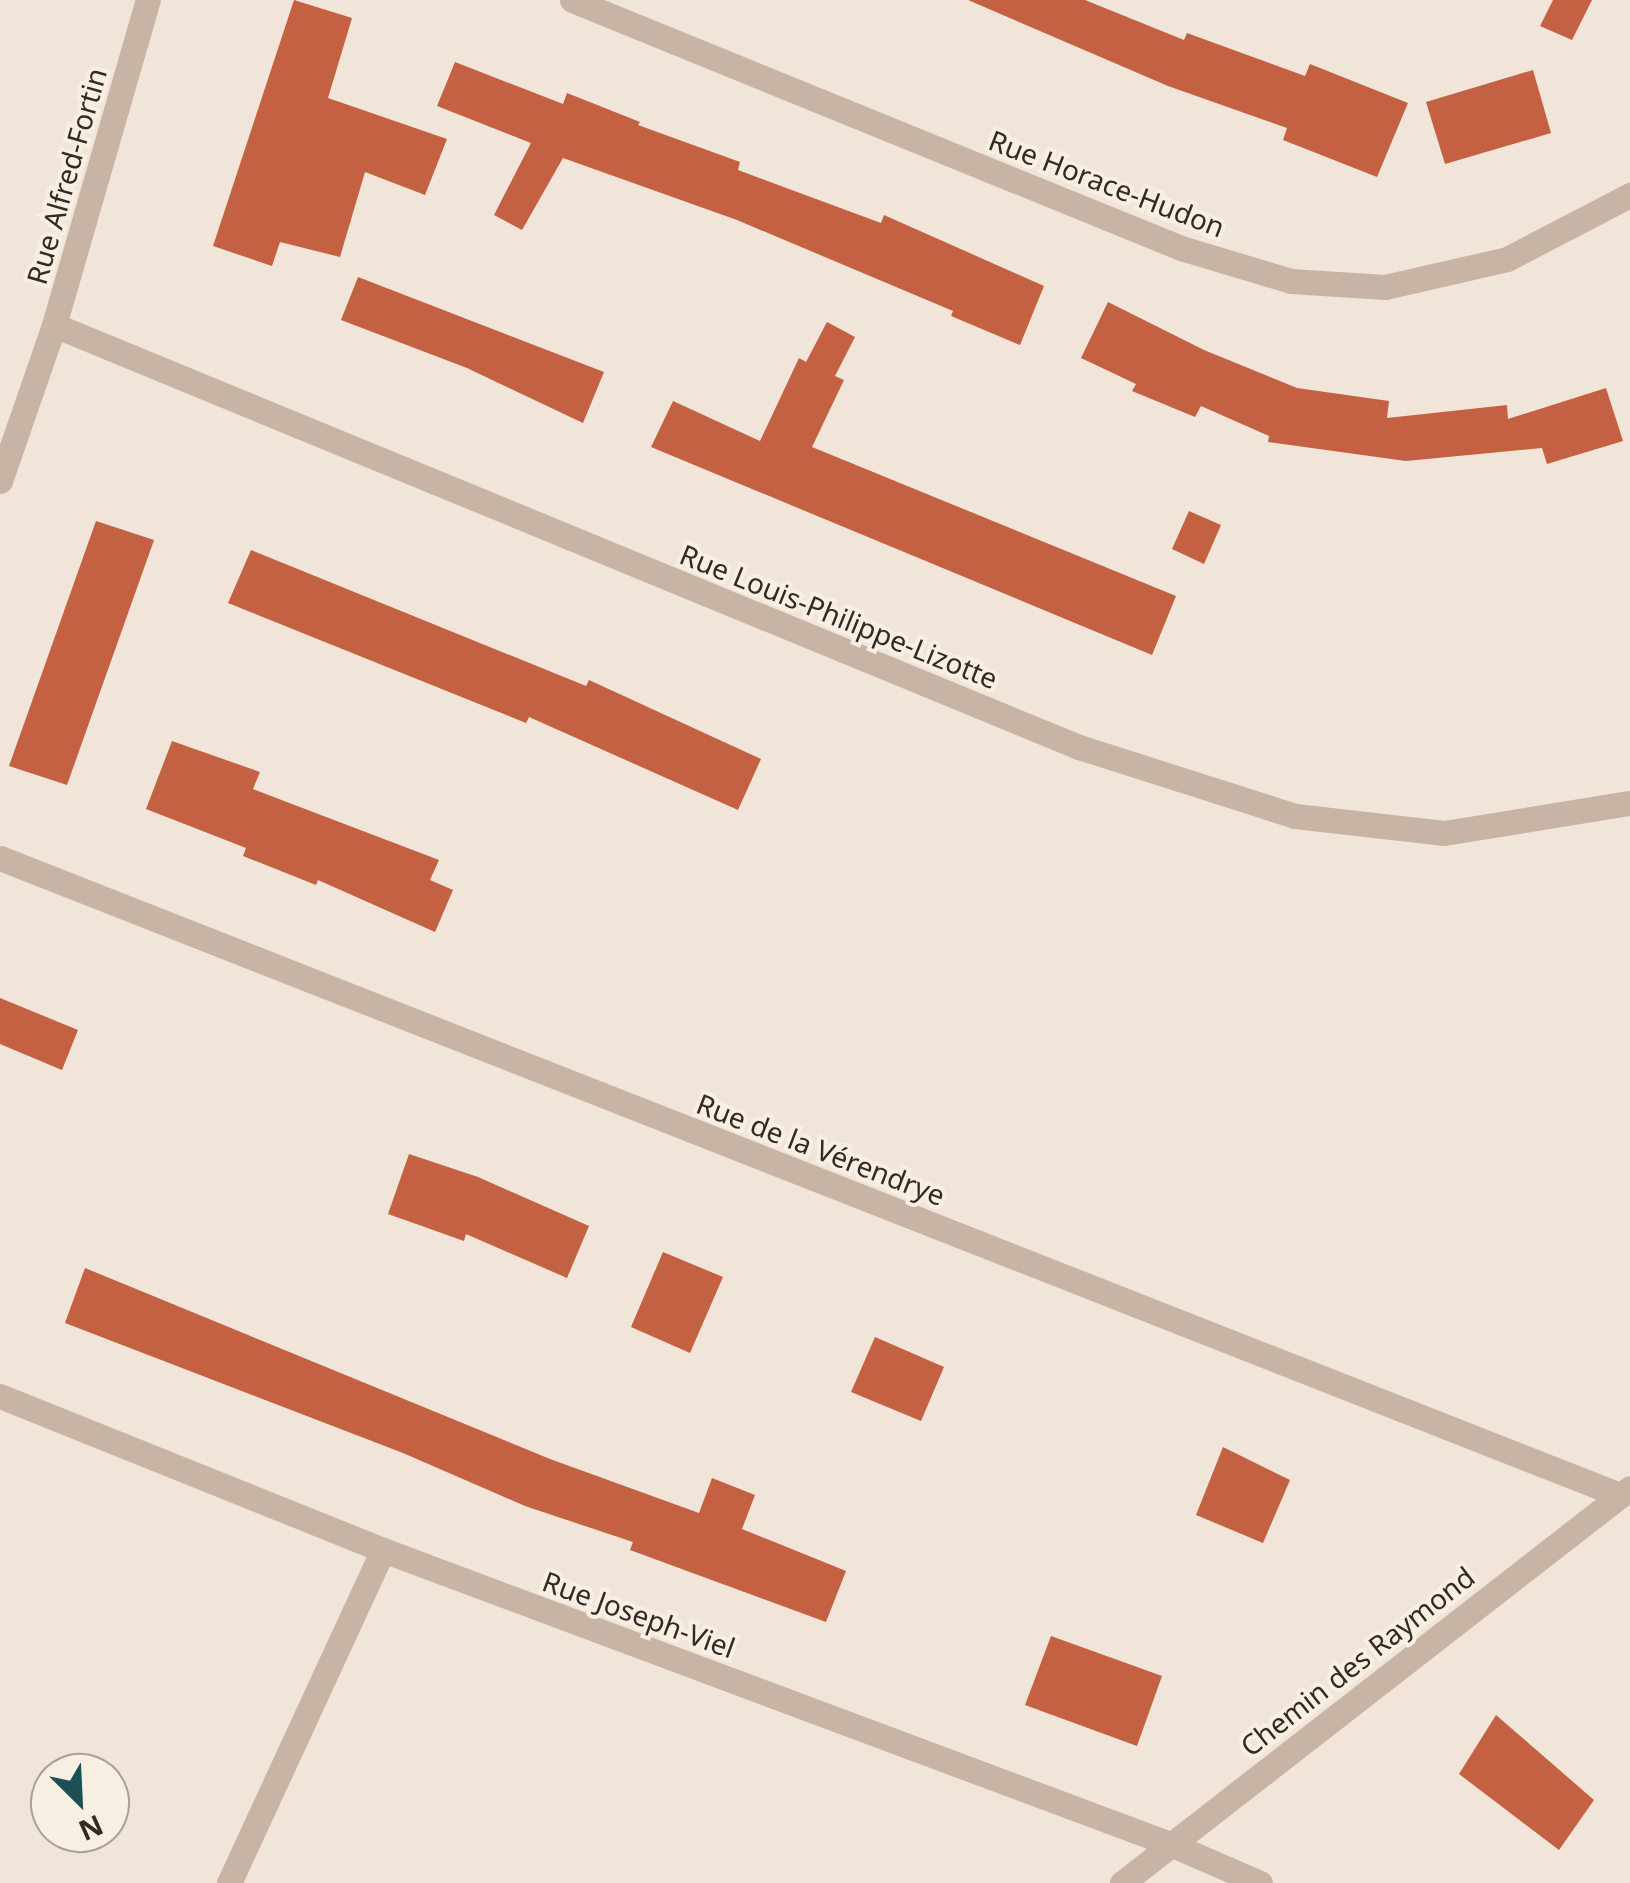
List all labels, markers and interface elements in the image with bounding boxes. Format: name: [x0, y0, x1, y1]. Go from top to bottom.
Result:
street label: Rue Alfred-Fortin: [19, 64, 113, 288]
street label: Rue Horace-Hudon: [984, 123, 1230, 243]
street label: Rue Louis-Philippe-Lizotte: [675, 537, 1003, 695]
street label: Rue de la Vérendrye: [692, 1086, 950, 1212]
street label: Chemin des Raymond: [1233, 1559, 1481, 1763]
street label: Rue Joseph-Viel: [538, 1564, 740, 1664]
north arrow: [30, 1753, 130, 1853]
text: N: [73, 1807, 110, 1851]

